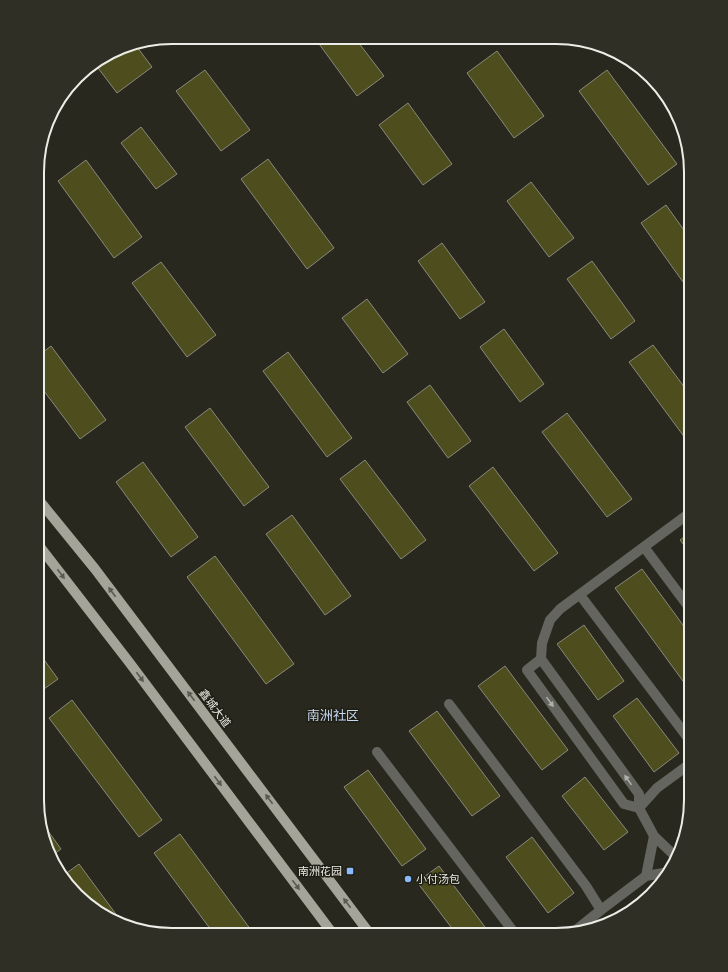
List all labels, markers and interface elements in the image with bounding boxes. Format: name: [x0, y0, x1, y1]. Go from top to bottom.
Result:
one-way arrow: [57, 569, 65, 579]
one-way arrow: [108, 586, 117, 597]
one-way arrow: [136, 672, 144, 683]
street label: 鑫城大道: [196, 686, 234, 730]
one-way arrow: [186, 690, 195, 701]
one-way arrow: [546, 697, 554, 707]
district label: 南洲社区: [307, 707, 359, 723]
one-way arrow: [625, 775, 633, 785]
one-way arrow: [214, 776, 222, 787]
one-way arrow: [265, 794, 273, 805]
place label: 南洲花园: [298, 864, 342, 878]
marker: 南洲花园: [345, 866, 355, 876]
place label: 小付汤包: [416, 872, 460, 886]
marker: 小付汤包: [403, 874, 413, 884]
one-way arrow: [292, 880, 300, 891]
one-way arrow: [343, 898, 351, 909]

